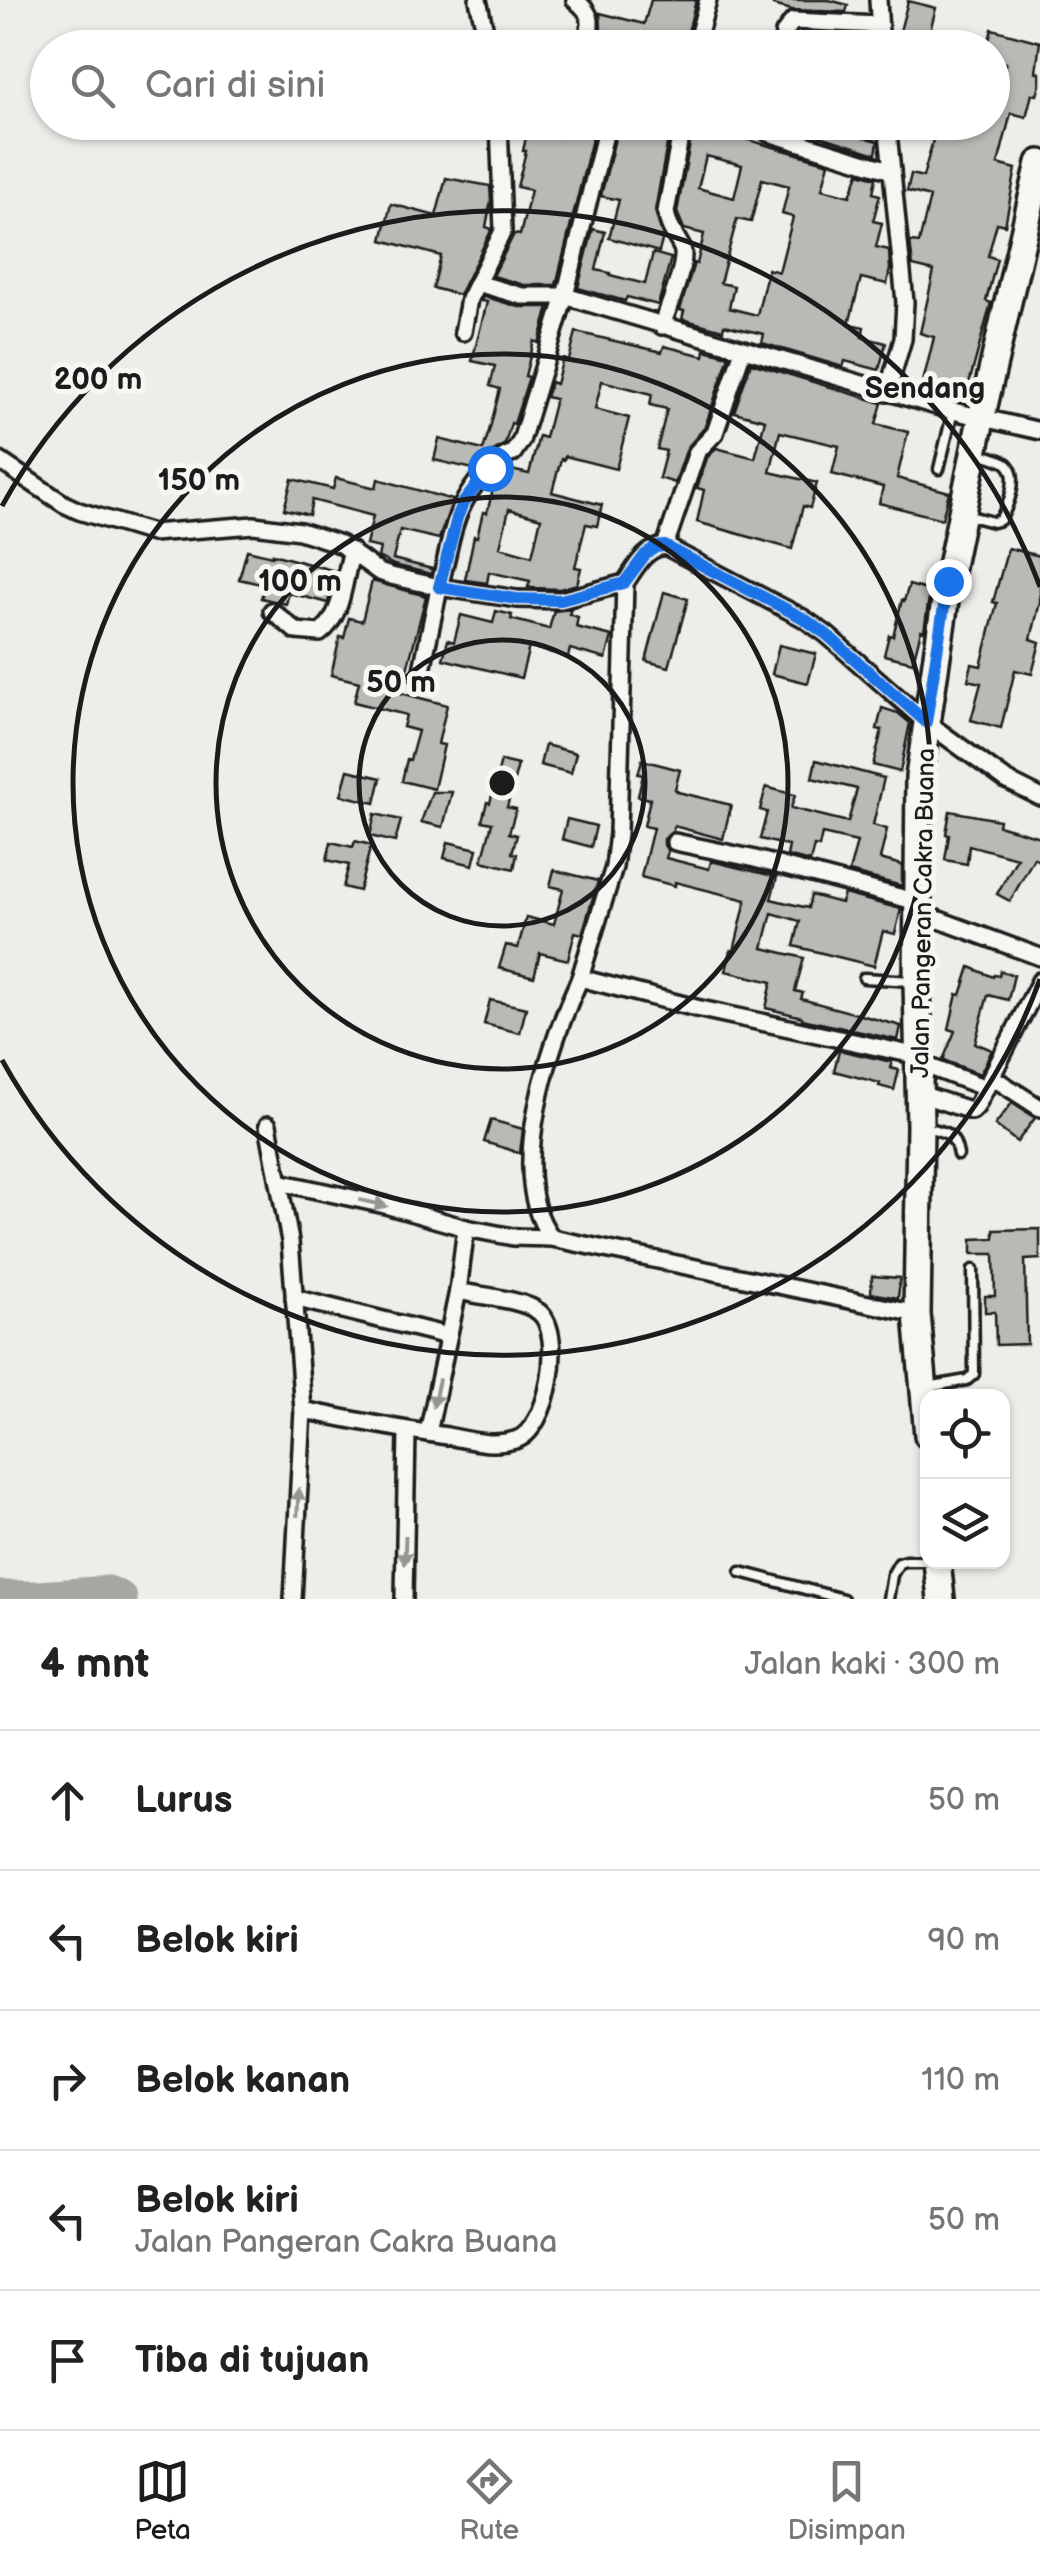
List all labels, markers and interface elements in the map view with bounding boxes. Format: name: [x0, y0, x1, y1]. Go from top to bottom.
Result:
search box: [30, 30, 1010, 140]
icon: search: [65, 58, 120, 113]
text: Cari di sini: [145, 63, 325, 108]
text: 200 m: [54, 362, 142, 398]
district label: Sendang: [865, 371, 985, 407]
route start: [468, 446, 514, 492]
text: 150 m: [158, 463, 240, 499]
route end: [926, 559, 972, 605]
text: 100 m: [258, 564, 342, 600]
text: 50 m: [366, 665, 436, 701]
street label: Jalan Pangeran Cakra Buana: [905, 748, 942, 1078]
centre of rings: [484, 765, 520, 801]
one-way arrow: [358, 1196, 389, 1211]
one-way arrow: [428, 1378, 444, 1409]
map controls: [920, 1389, 1010, 1569]
button: locate: [920, 1389, 1010, 1479]
button: layers: [920, 1479, 1010, 1569]
one-way arrow: [290, 1485, 306, 1517]
one-way arrow: [397, 1534, 413, 1566]
text: 4 mnt: [40, 1639, 149, 1690]
text: Jalan kaki · 300 m: [744, 1645, 1000, 1684]
icon: ahead: [40, 1773, 95, 1828]
text: Lurus: [135, 1778, 233, 1823]
text: 50 m: [928, 1781, 1000, 1820]
icon: left: [40, 1913, 95, 1968]
text: Belok kiri: [135, 1918, 299, 1963]
text: 90 m: [928, 1921, 1000, 1960]
icon: right: [40, 2053, 95, 2108]
text: Belok kanan: [135, 2058, 350, 2103]
text: 110 m: [921, 2061, 1000, 2100]
text: Belok kiri: [135, 2178, 299, 2223]
icon: left: [40, 2193, 95, 2248]
text: 50 m: [928, 2201, 1000, 2240]
text: Jalan Pangeran Cakra Buana: [135, 2223, 557, 2262]
icon: arrive: [40, 2333, 95, 2388]
text: Tiba di tujuan: [135, 2338, 369, 2383]
tab: Peta: [134, 2454, 191, 2547]
tab: Rute: [459, 2454, 519, 2547]
tab: Disimpan: [787, 2454, 906, 2547]

